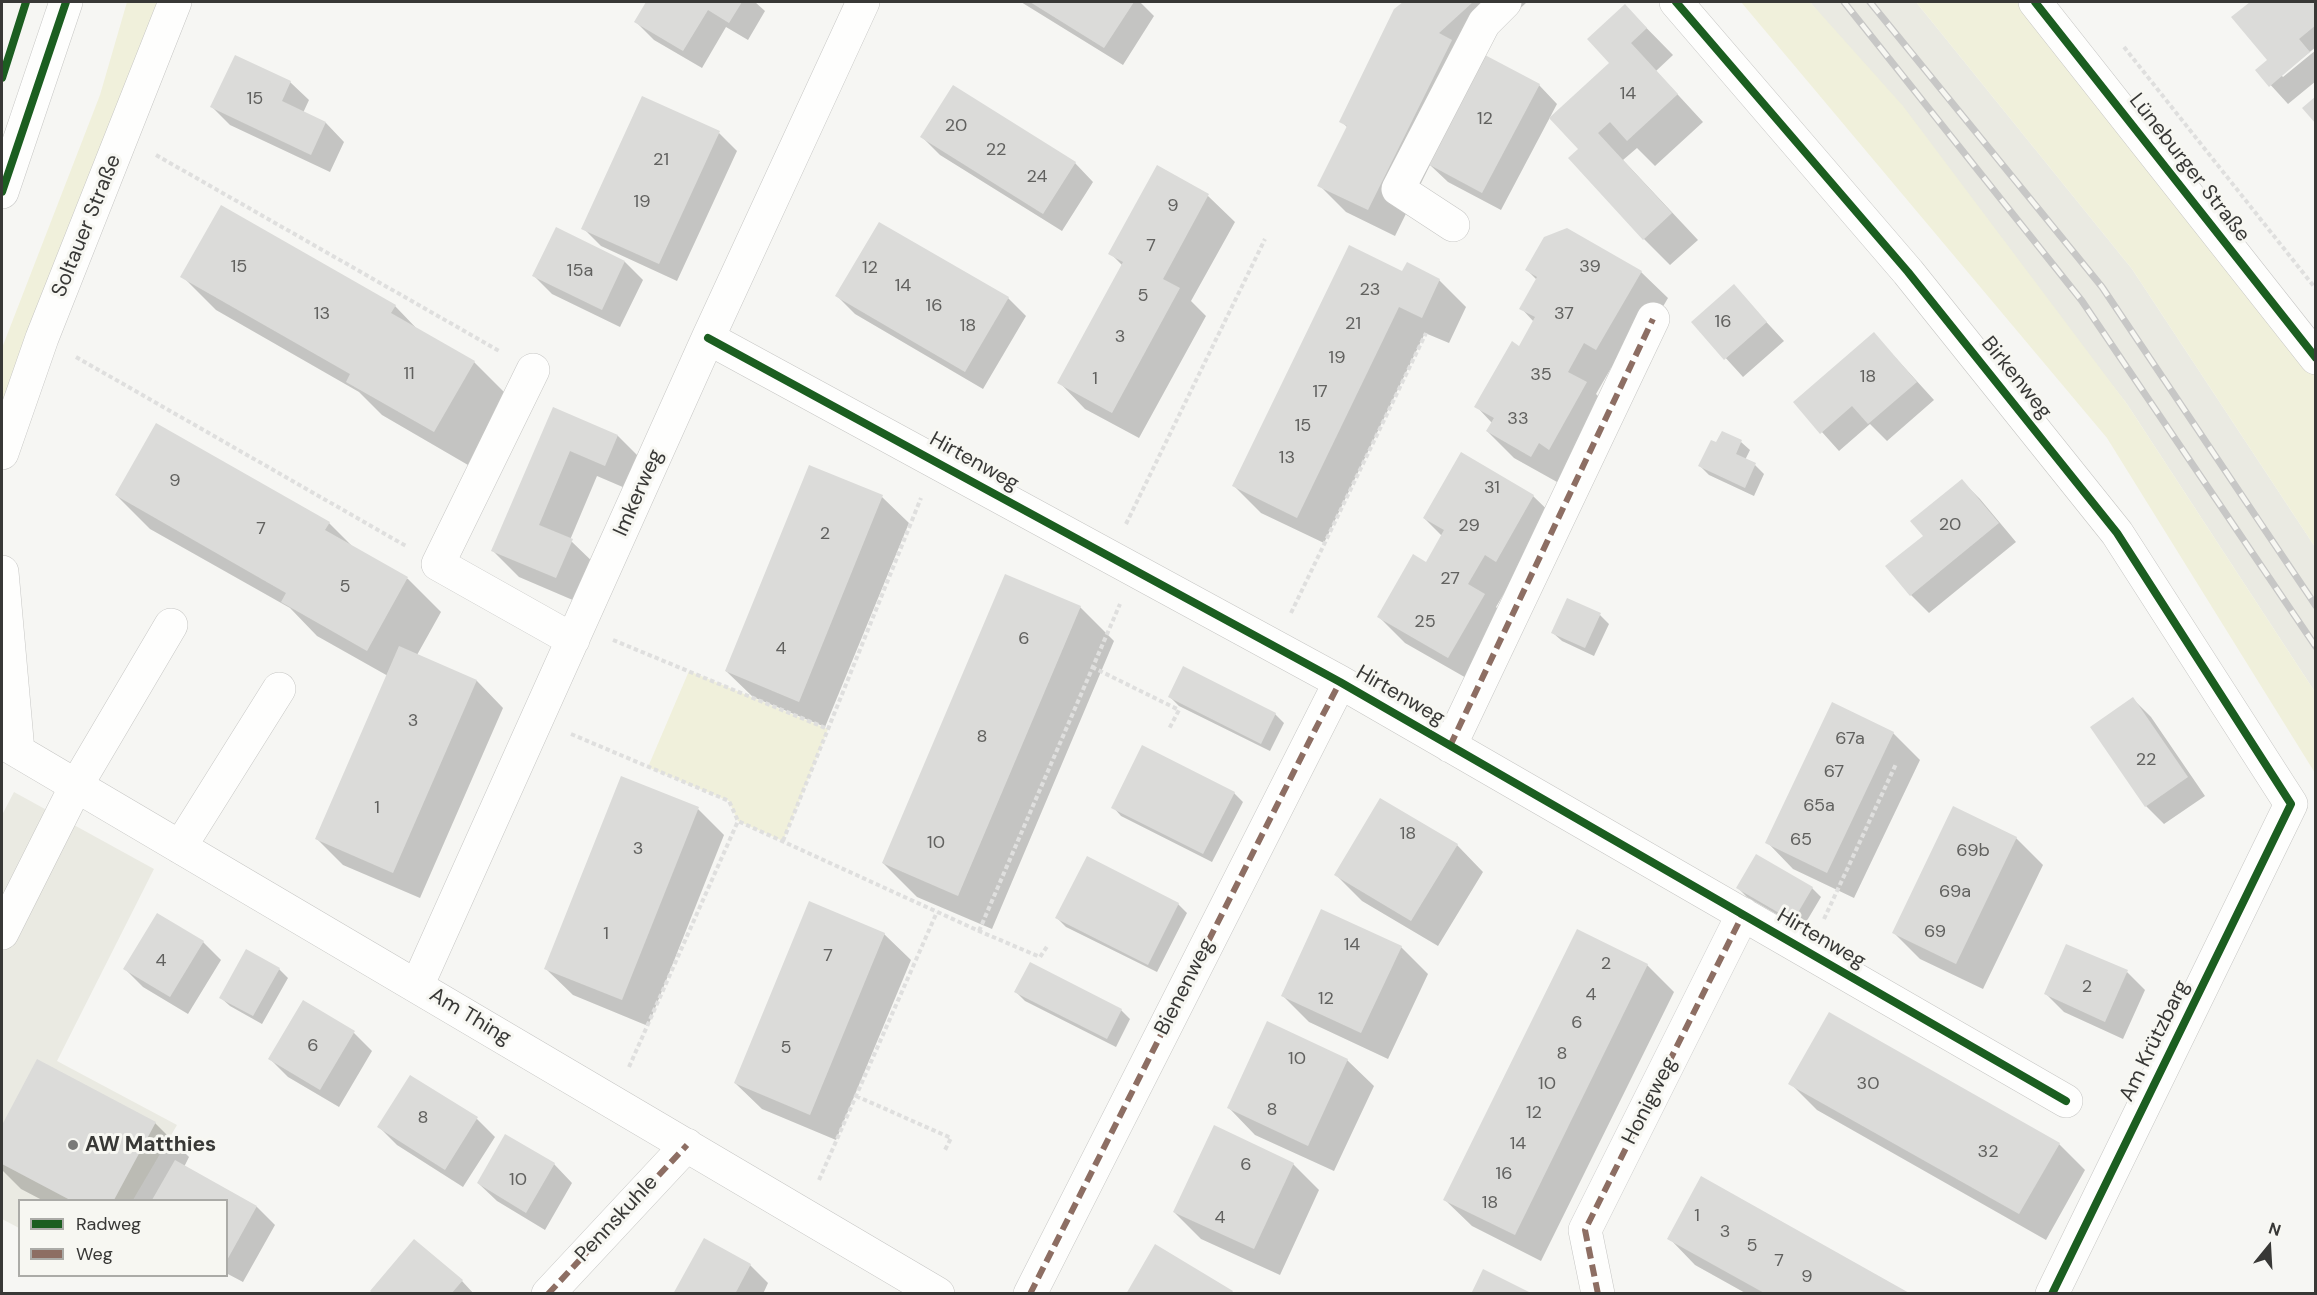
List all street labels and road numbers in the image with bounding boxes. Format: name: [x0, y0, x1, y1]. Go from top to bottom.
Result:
street label: Lüneburger Straße: [2123, 89, 2255, 247]
street label: Soltauer Straße: [47, 151, 127, 301]
street label: Birkenweg: [1975, 332, 2057, 424]
street label: Hirtenweg: [925, 427, 1023, 497]
street label: Imkerweg: [609, 446, 669, 540]
street label: Hirtenweg: [1351, 661, 1449, 731]
street label: Hirtenweg: [1772, 904, 1870, 974]
street label: Bienenweg: [1150, 935, 1220, 1039]
street label: Am Krützbarg: [2115, 976, 2195, 1106]
street label: Am Thing: [425, 983, 515, 1051]
street label: Honigweg: [1617, 1053, 1683, 1149]
street label: Pennskuhle: [570, 1170, 664, 1268]

